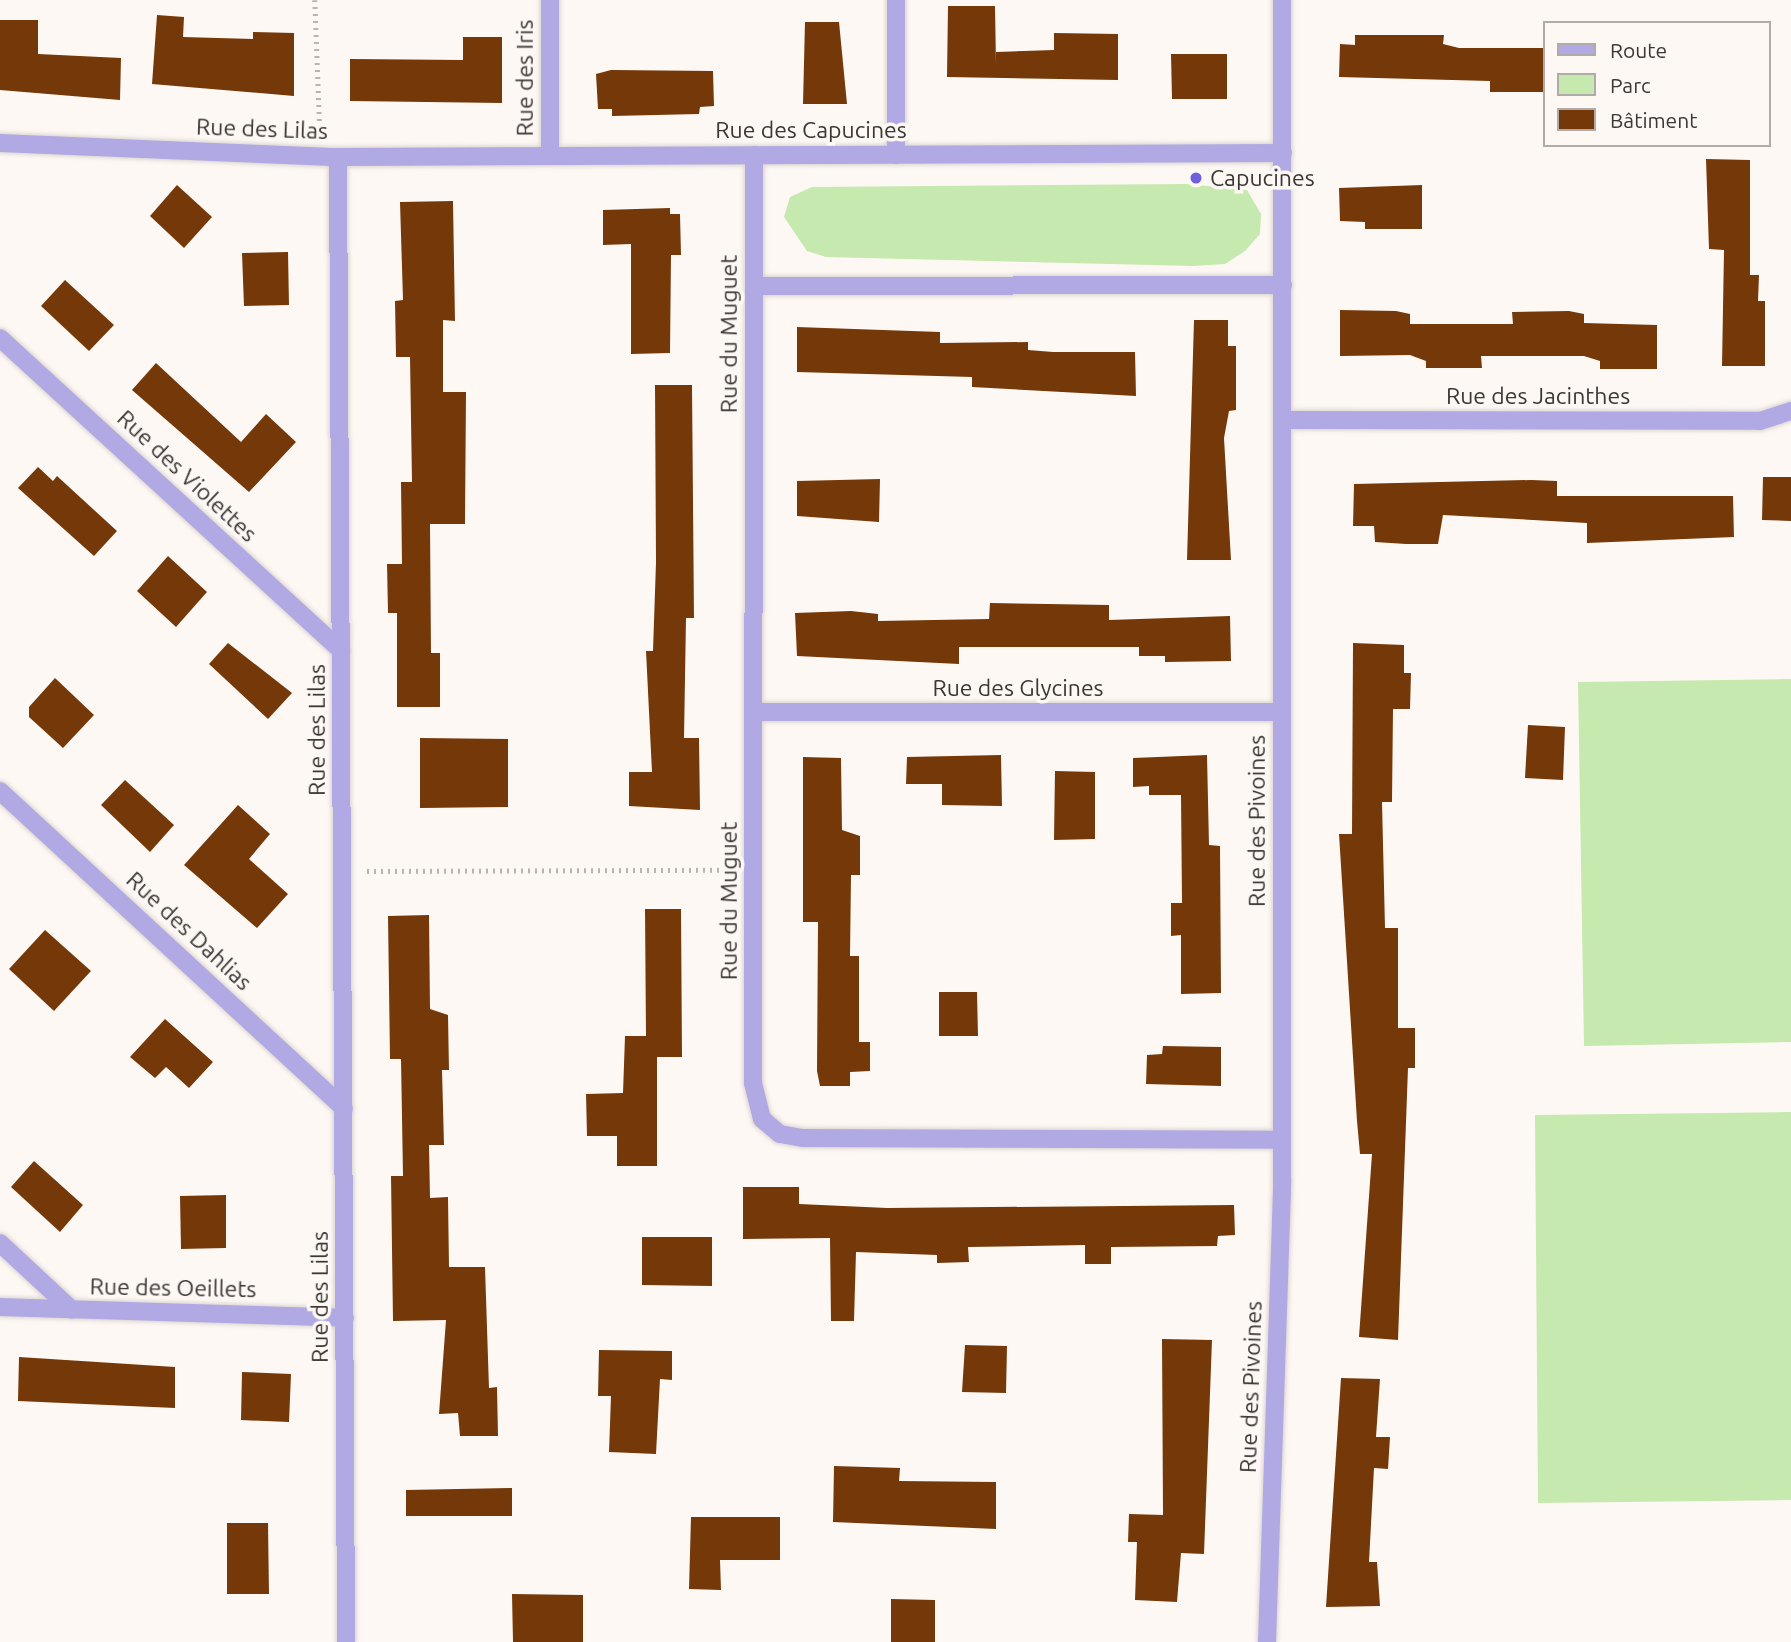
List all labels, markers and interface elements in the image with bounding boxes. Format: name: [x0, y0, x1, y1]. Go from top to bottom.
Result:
street label: Rue des Iris: [511, 19, 539, 137]
legend: [1542, 21, 1770, 147]
text: Route: [1610, 38, 1667, 62]
text: Parc: [1610, 73, 1651, 97]
text: Bâtiment: [1610, 108, 1697, 132]
street label: Rue des Lilas: [196, 113, 328, 145]
street label: Rue des Capucines: [715, 116, 907, 144]
place label: Capucines: [1210, 164, 1315, 192]
marker: Capucines: [1188, 170, 1204, 186]
street label: Rue du Muguet: [715, 255, 743, 413]
street label: Rue des Jacinthes: [1446, 382, 1630, 410]
street label: Rue des Violettes: [112, 404, 262, 548]
street label: Rue des Lilas: [303, 664, 331, 796]
street label: Rue des Glycines: [932, 674, 1104, 702]
street label: Rue des Pivoines: [1243, 735, 1271, 907]
street label: Rue du Muguet: [715, 822, 743, 980]
street label: Rue des Dahlias: [121, 866, 257, 996]
street label: Rue des Lilas: [306, 1231, 334, 1363]
street label: Rue des Oeillets: [89, 1273, 257, 1303]
street label: Rue des Pivoines: [1234, 1300, 1268, 1474]

